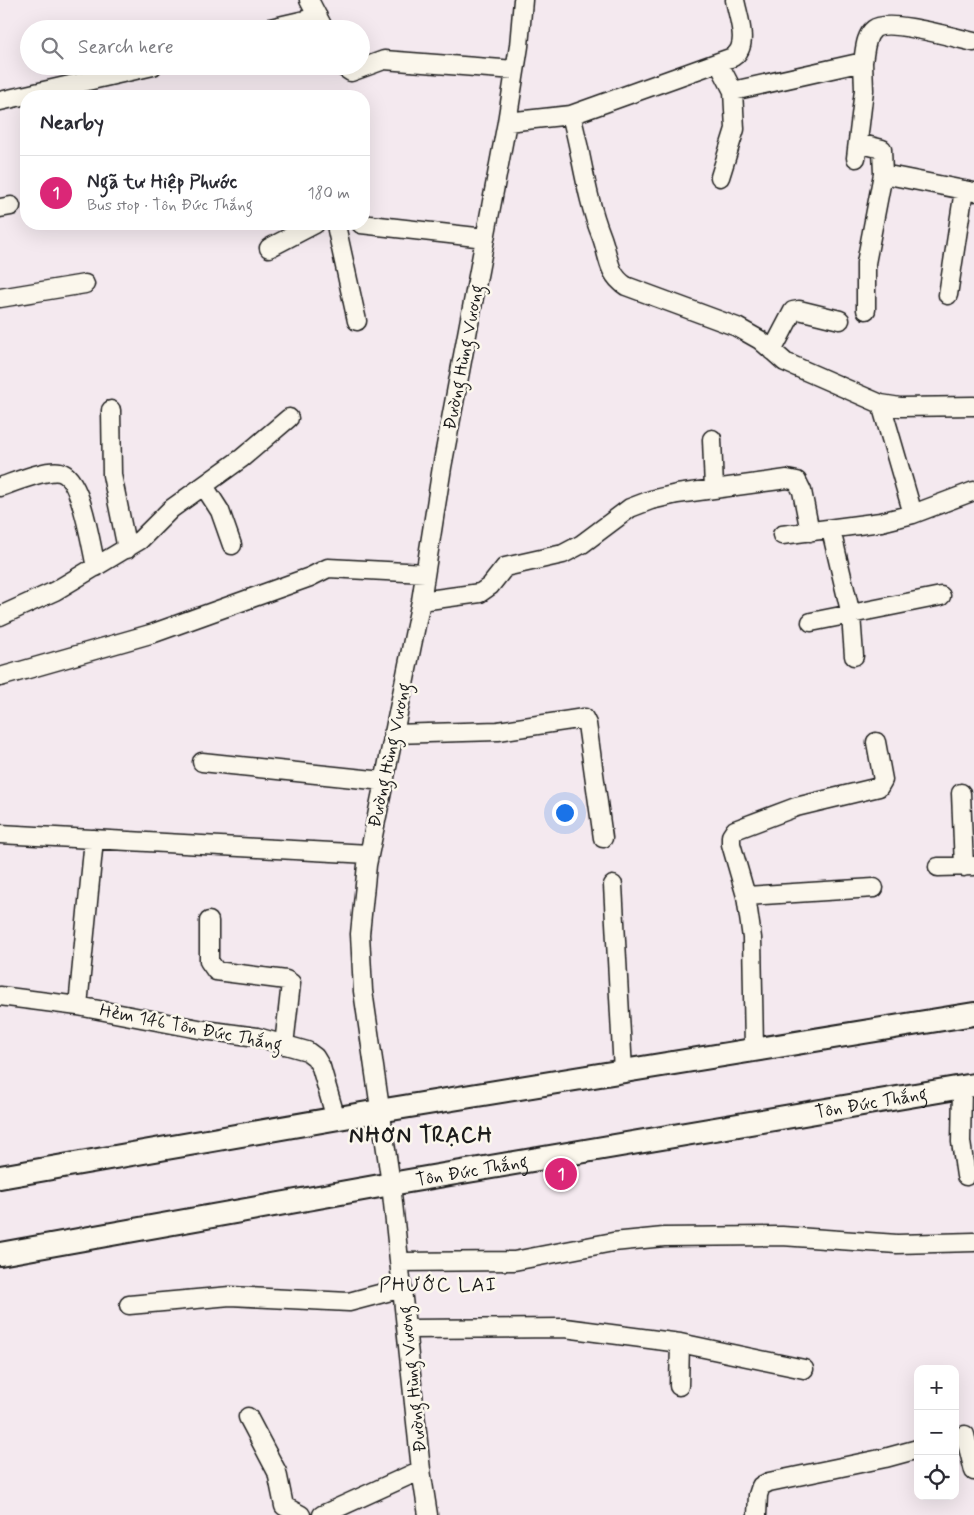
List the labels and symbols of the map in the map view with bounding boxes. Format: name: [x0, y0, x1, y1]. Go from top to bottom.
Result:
street label: Đường Hùng Vương: [438, 283, 492, 432]
street label: Đường Hùng Vương: [363, 681, 419, 830]
your location: [552, 800, 578, 826]
street label: Hẻm 146 Tôn Đức Thắng: [97, 999, 284, 1059]
street label: Tôn Đức Thắng: [813, 1082, 929, 1125]
district label: NHƠN TRẠCH: [349, 1122, 493, 1150]
street label: Tôn Đức Thắng: [414, 1150, 530, 1193]
pin: 1: [545, 1155, 577, 1193]
district label: PHƯỚC LAI: [379, 1272, 497, 1299]
street label: Đường Hùng Vương: [393, 1304, 435, 1453]

